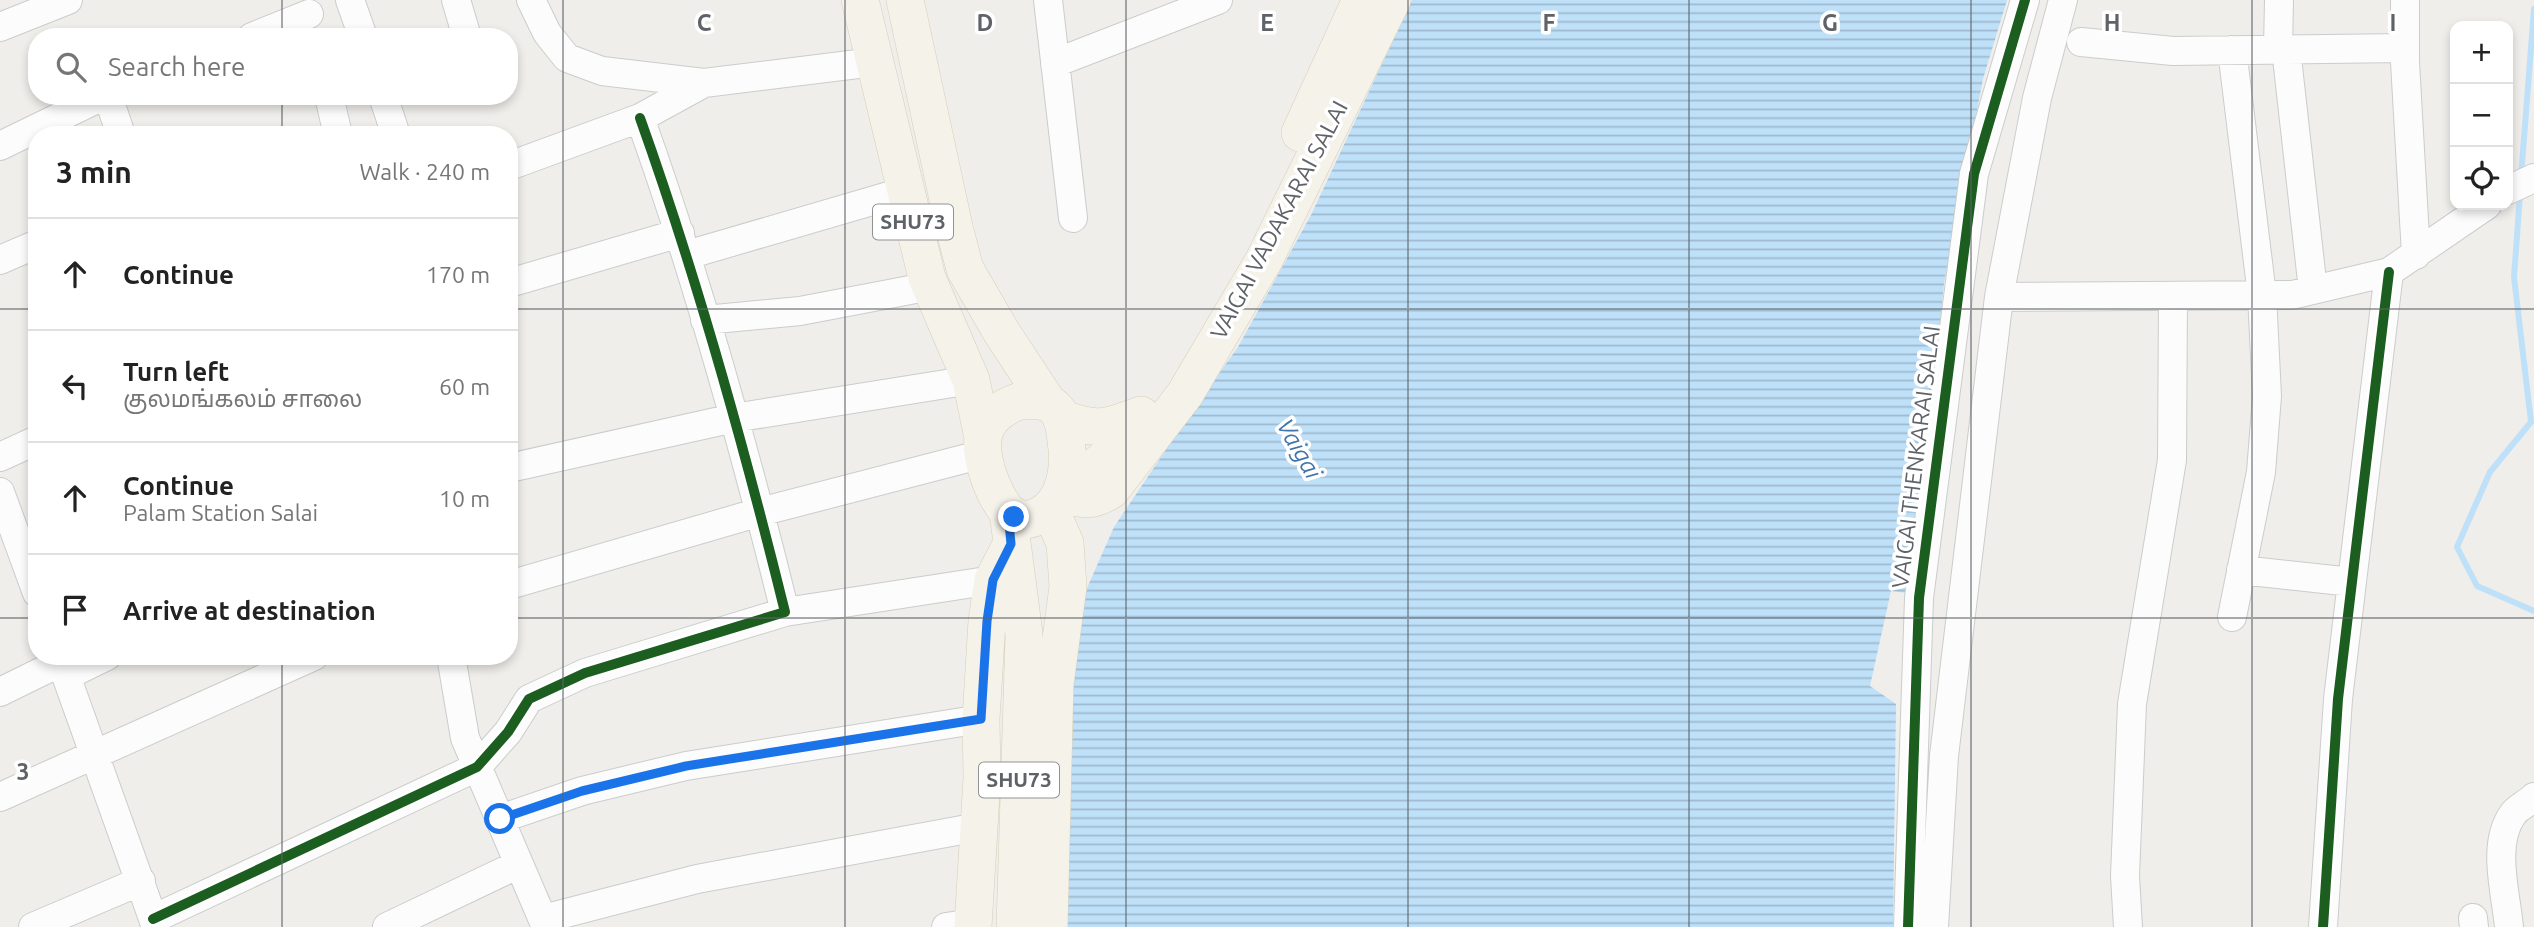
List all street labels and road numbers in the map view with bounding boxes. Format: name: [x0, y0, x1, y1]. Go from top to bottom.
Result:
street label: VAIGAI VADAKARAI SALAI: [1205, 96, 1352, 343]
road number: SHU73: [873, 204, 953, 240]
street label: VAIGAI THENKARAI SALAI: [1887, 324, 1944, 590]
road number: SHU73: [979, 762, 1059, 798]

